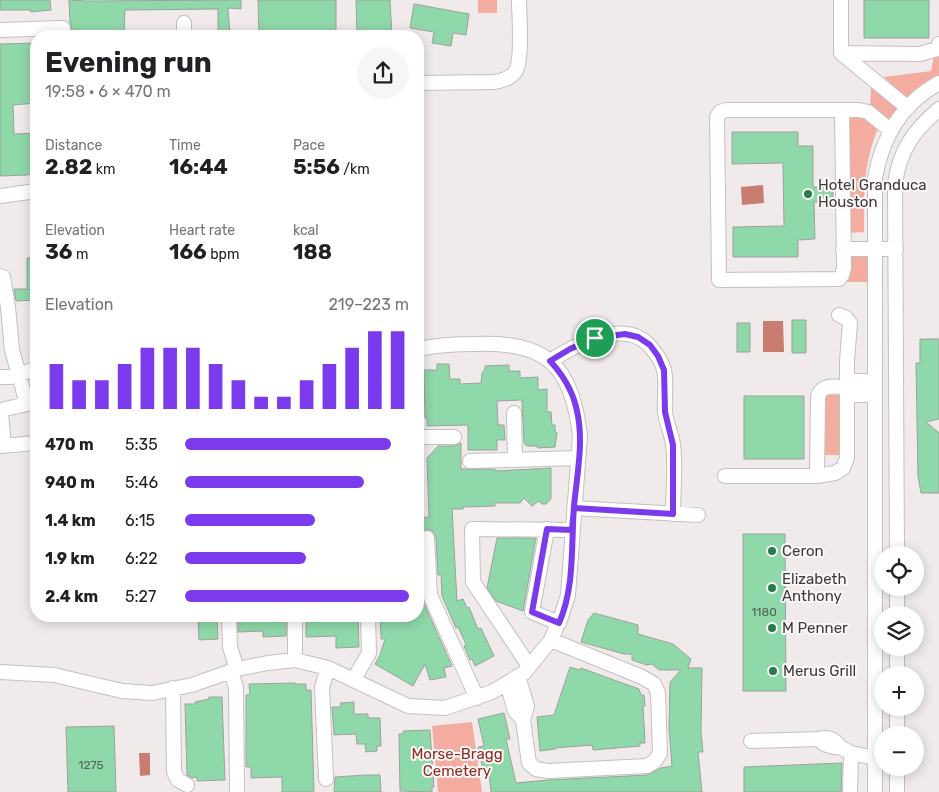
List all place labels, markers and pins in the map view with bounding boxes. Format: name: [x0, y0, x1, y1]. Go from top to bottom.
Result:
place label: Hotel Granduca Houston: [818, 176, 927, 211]
marker: Hotel Granduca Houston: [802, 188, 814, 200]
pin: [574, 317, 616, 359]
place label: Ceron: [782, 542, 824, 560]
marker: Ceron: [766, 545, 778, 557]
place label: Elizabeth Anthony: [782, 570, 847, 605]
marker: Elizabeth Anthony: [766, 582, 778, 594]
place label: M Penner: [782, 619, 848, 637]
marker: M Penner: [766, 622, 778, 634]
place label: Merus Grill: [783, 662, 856, 680]
marker: Merus Grill: [767, 665, 779, 677]

